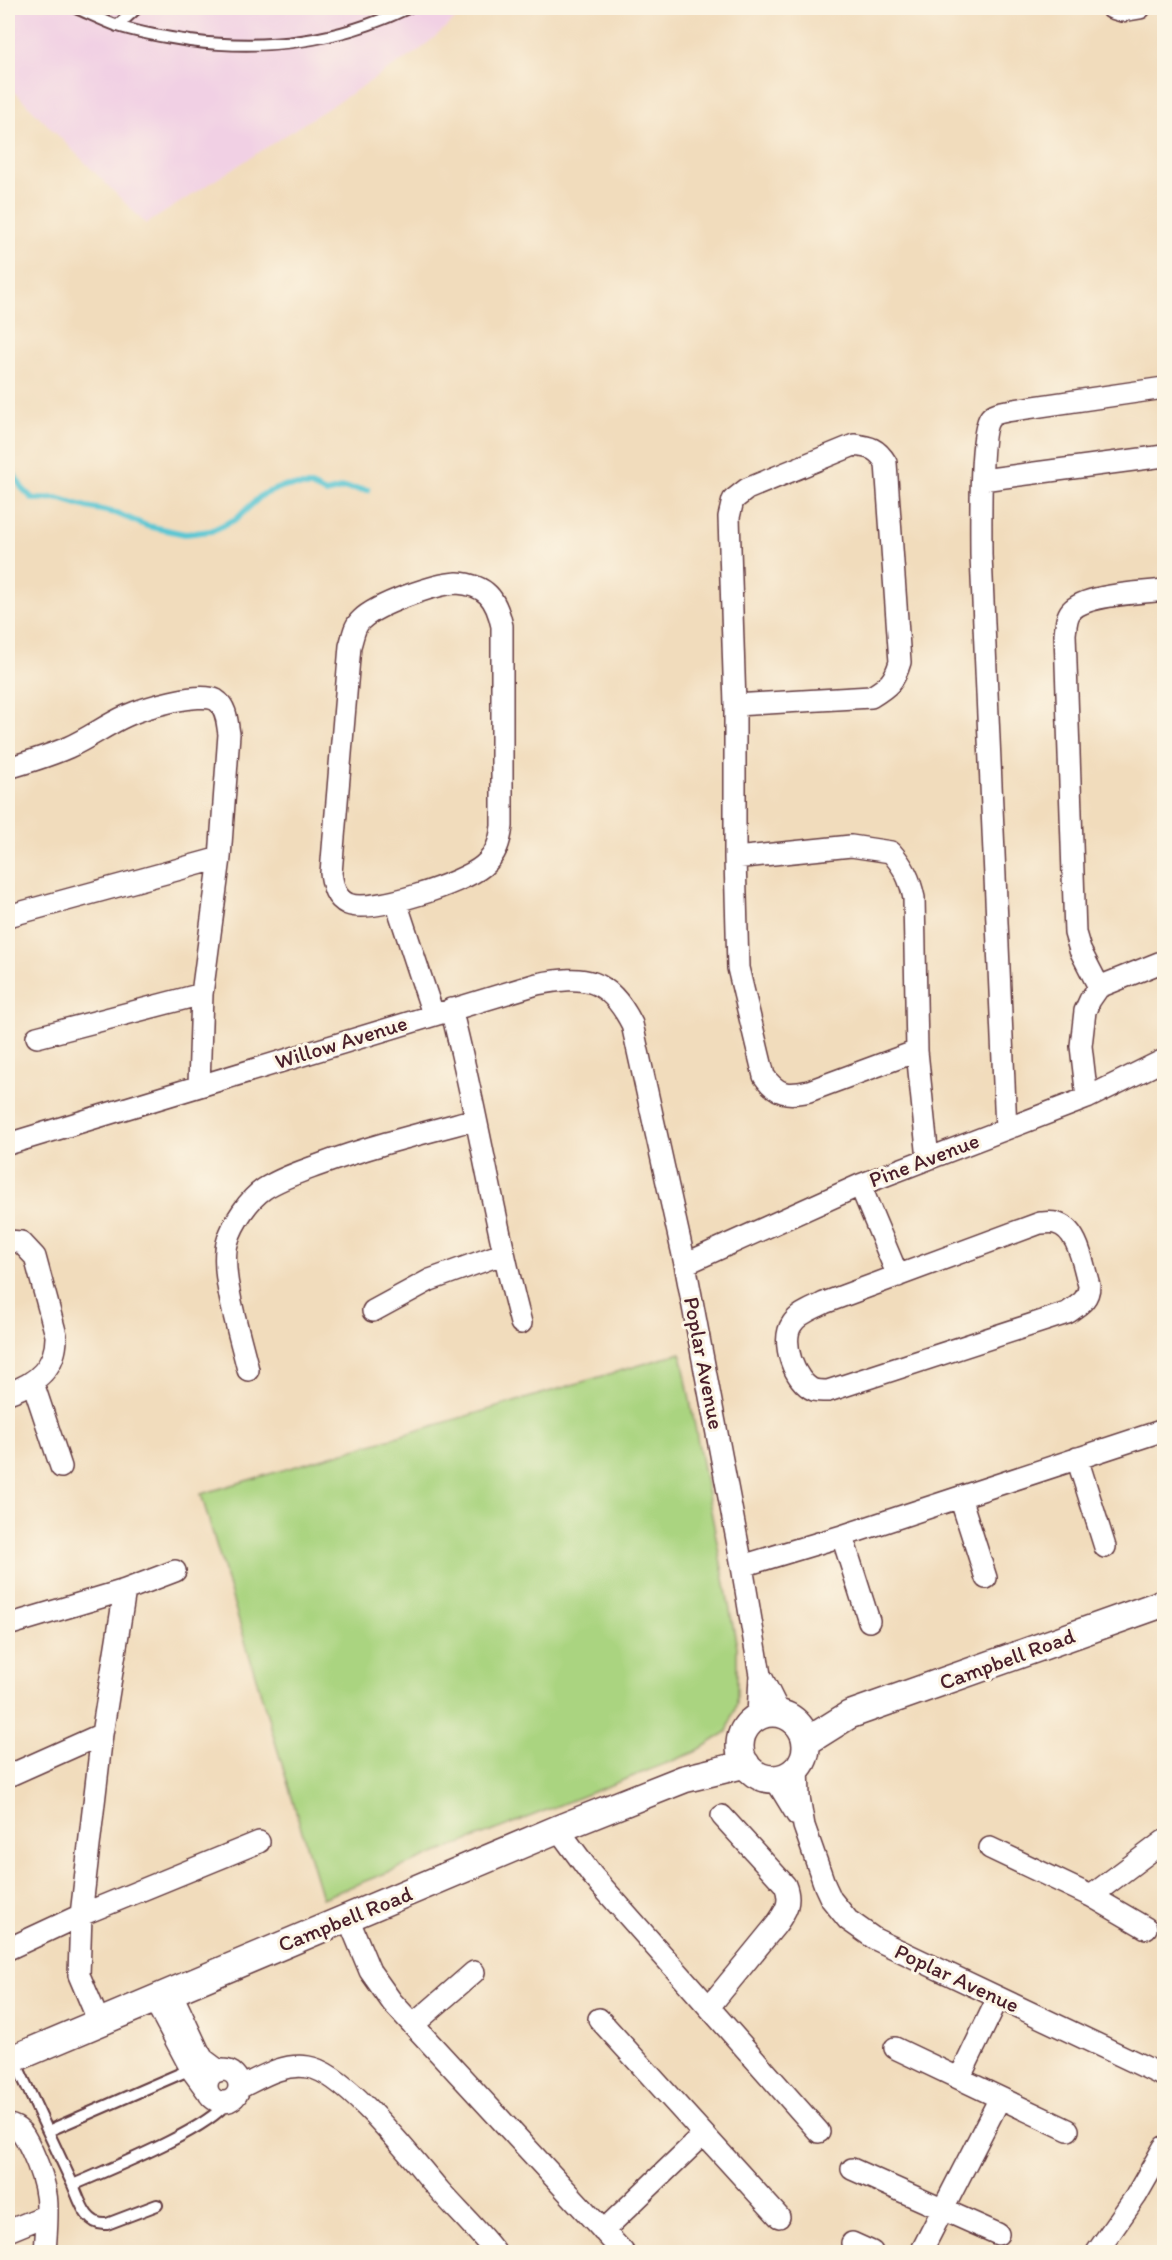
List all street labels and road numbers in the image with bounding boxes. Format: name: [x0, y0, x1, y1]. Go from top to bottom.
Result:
street label: Willow Avenue: [272, 1009, 410, 1075]
street label: Pine Avenue: [865, 1127, 983, 1193]
street label: Poplar Avenue: [678, 1294, 730, 1432]
street label: Campbell Road: [936, 1622, 1078, 1696]
street label: Campbell Road: [274, 1880, 416, 1958]
street label: Poplar Avenue: [890, 1937, 1024, 2019]

